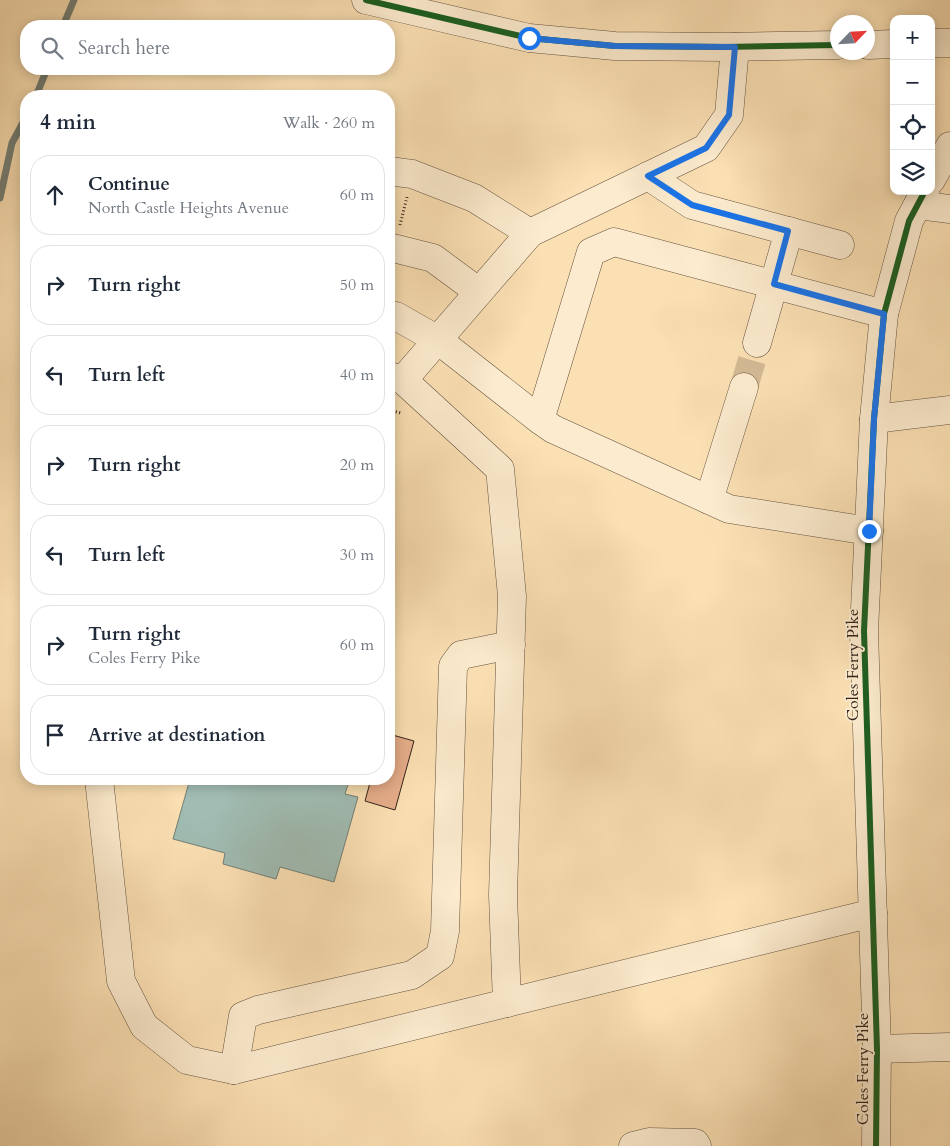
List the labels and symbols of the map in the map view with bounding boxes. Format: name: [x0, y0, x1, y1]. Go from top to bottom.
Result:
north arrow: [830, 15, 875, 60]
route start: [518, 27, 541, 50]
route end: [858, 520, 881, 543]
street label: Coles Ferry Pike: [842, 609, 864, 721]
street label: Coles Ferry Pike: [852, 1013, 874, 1125]

